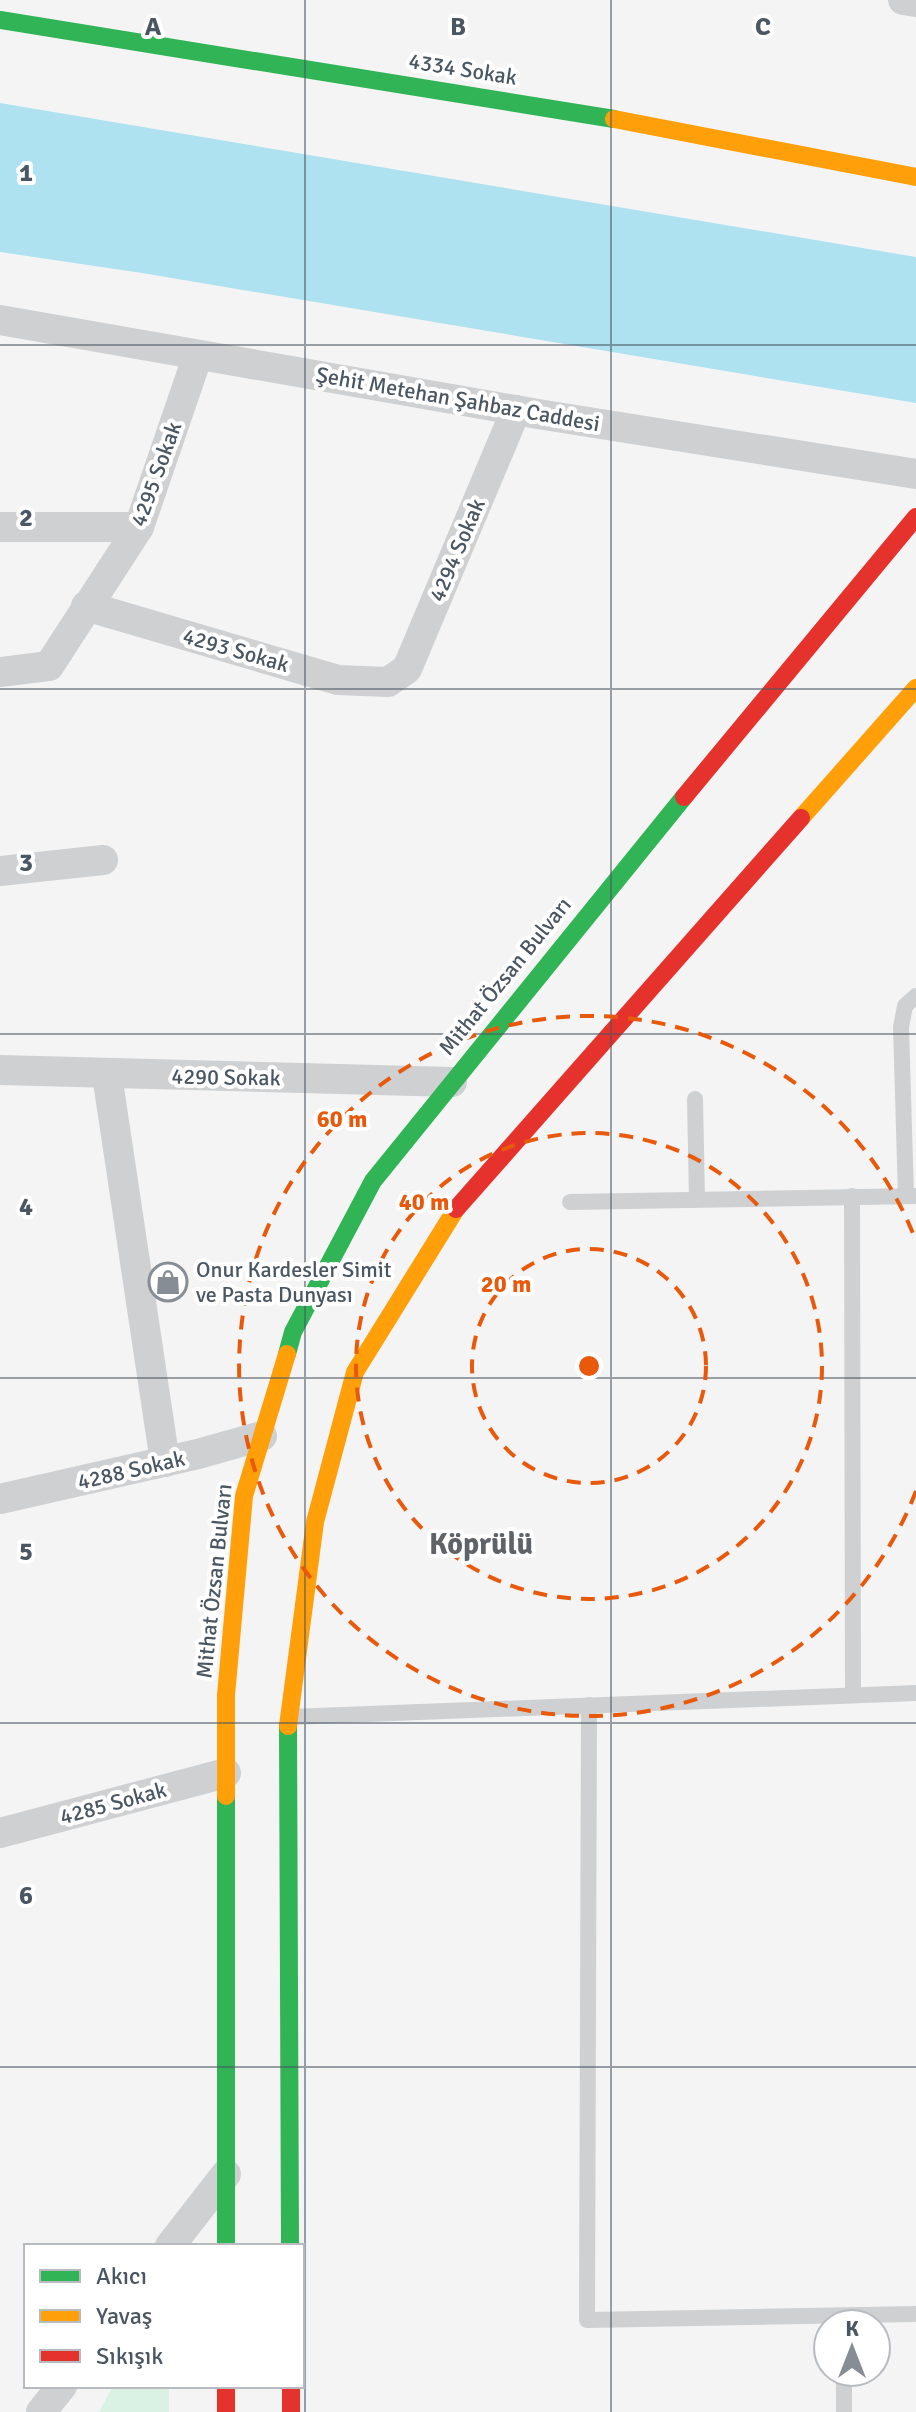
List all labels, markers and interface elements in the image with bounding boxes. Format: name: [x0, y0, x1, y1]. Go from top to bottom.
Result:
text: A: [145, 11, 162, 43]
text: B: [450, 11, 466, 43]
text: C: [755, 11, 771, 43]
street label: 4334 Sokak: [407, 47, 519, 91]
text: 1: [19, 157, 33, 189]
street label: Şehit Metehan Şahbaz Caddesi: [314, 361, 602, 437]
street label: 4295 Sokak: [125, 418, 187, 530]
street label: 4294 Sokak: [423, 494, 491, 606]
text: 2: [19, 502, 33, 534]
street label: 4293 Sokak: [180, 622, 292, 678]
text: 3: [19, 847, 33, 879]
street label: Mithat Özsan Bulvarı: [433, 892, 577, 1060]
street label: 4290 Sokak: [171, 1063, 281, 1091]
text: 60 m: [317, 1104, 367, 1134]
text: 40 m: [399, 1187, 449, 1217]
text: 4: [19, 1191, 33, 1223]
place label: Onur Kardesler Simit ve Pasta Dunyası: [196, 1256, 392, 1308]
shop icon: Onur Kardesler Simit ve Pasta Dunyası: [147, 1261, 189, 1303]
text: 20 m: [481, 1269, 531, 1299]
centre of rings: [575, 1352, 603, 1380]
street label: 4288 Sokak: [75, 1445, 187, 1495]
street label: Mithat Özsan Bulvarı: [190, 1482, 238, 1680]
district label: Köprülü: [429, 1526, 533, 1563]
text: 5: [19, 1536, 33, 1568]
street label: 4285 Sokak: [57, 1776, 169, 1830]
text: 6: [19, 1880, 33, 1912]
legend: [24, 2244, 304, 2388]
text: Akıcı: [96, 2261, 147, 2291]
text: Yavaş: [96, 2301, 152, 2331]
north arrow: [812, 2308, 892, 2388]
text: K: [845, 2315, 859, 2342]
text: Sıkışık: [96, 2341, 163, 2371]

